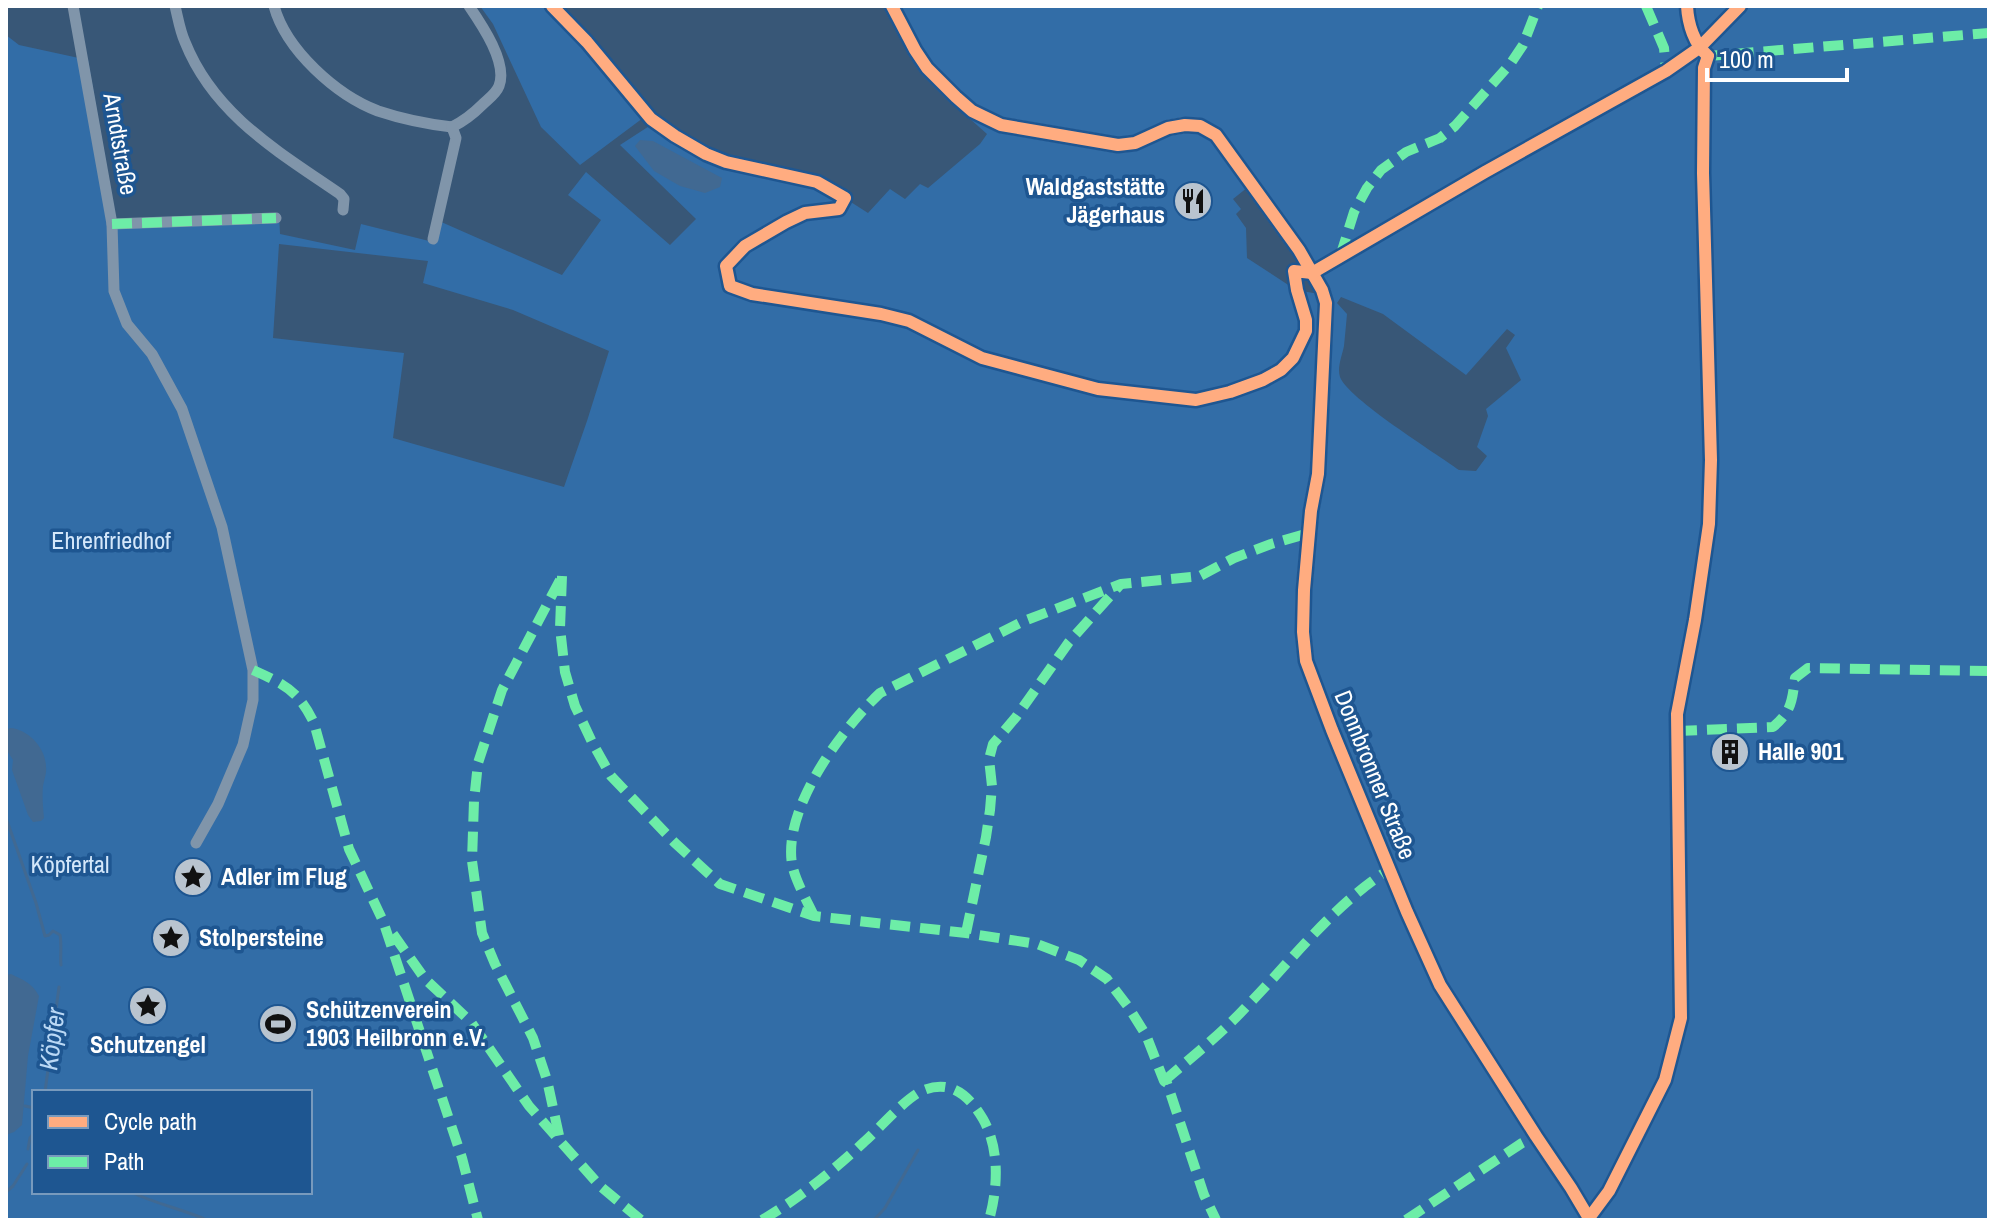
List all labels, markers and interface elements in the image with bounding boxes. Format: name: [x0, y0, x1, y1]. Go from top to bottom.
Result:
scale bar: [1707, 32, 1847, 82]
text: 100 m: [1719, 43, 1774, 75]
street label: Arndtstraße: [96, 89, 146, 197]
place label: Waldgaststätte Jägerhaus: [1026, 170, 1165, 230]
restaurant icon: Waldgaststätte Jägerhaus: [1172, 180, 1214, 222]
park label: Ehrenfriedhof: [51, 524, 171, 556]
street label: Donnbronner Straße: [1327, 685, 1424, 864]
building icon: Halle 901: [1709, 731, 1751, 773]
place label: Halle 901: [1758, 735, 1843, 767]
park label: Köpfertal: [31, 848, 109, 880]
place icon: Adler im Flug: [172, 856, 214, 898]
place label: Adler im Flug: [221, 860, 347, 892]
place icon: Stolpersteine: [150, 917, 192, 959]
place label: Stolpersteine: [199, 921, 324, 953]
place icon: Schutzengel: [127, 985, 169, 1027]
place label: Schützenverein 1903 Heilbronn e.V.: [306, 993, 486, 1053]
sports icon: Schützenverein 1903 Heilbronn e.V.: [257, 1003, 299, 1045]
water label: Köpfer: [30, 1005, 73, 1072]
place label: Schutzengel: [90, 1028, 206, 1060]
legend: [32, 1090, 312, 1194]
text: Cycle path: [104, 1105, 197, 1137]
text: Path: [104, 1145, 145, 1177]

